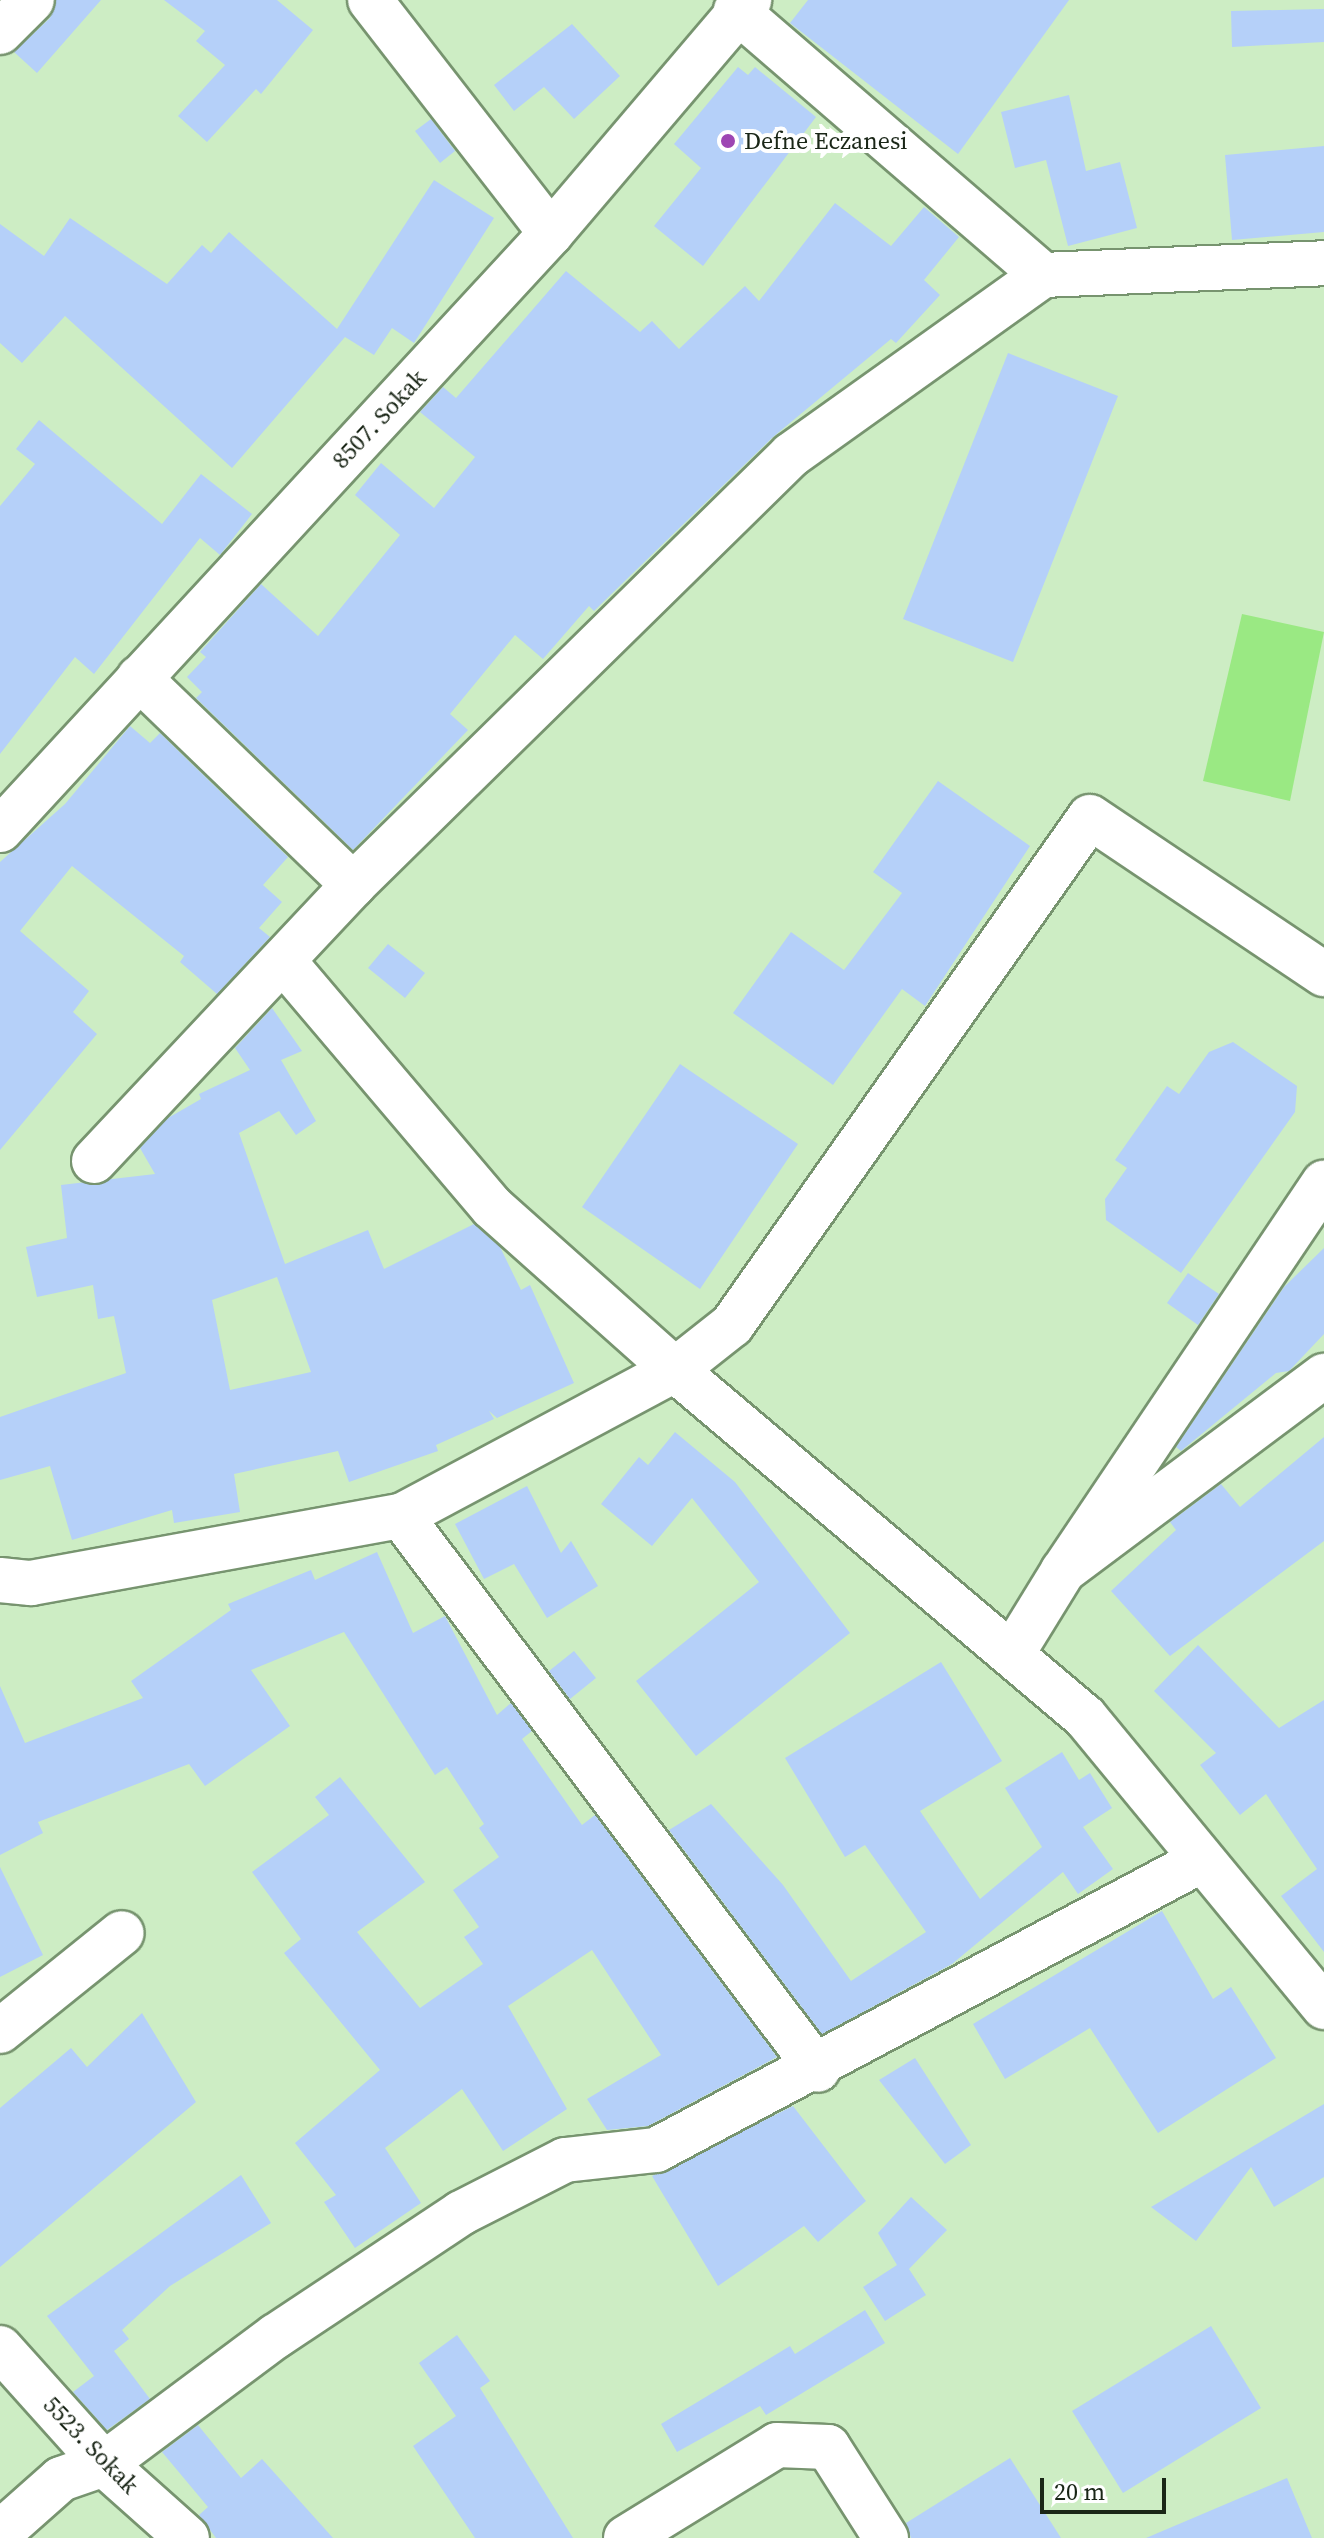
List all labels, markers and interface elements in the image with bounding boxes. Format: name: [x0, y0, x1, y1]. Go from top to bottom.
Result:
place label: Defne Eczanesi: [744, 127, 907, 155]
marker: Defne Eczanesi: [719, 132, 737, 150]
street label: 8507. Sokak: [326, 364, 432, 474]
street label: 5523. Sokak: [37, 2390, 145, 2500]
scale bar: [1044, 2462, 1170, 2512]
text: 20 m: [1054, 2475, 1105, 2508]

